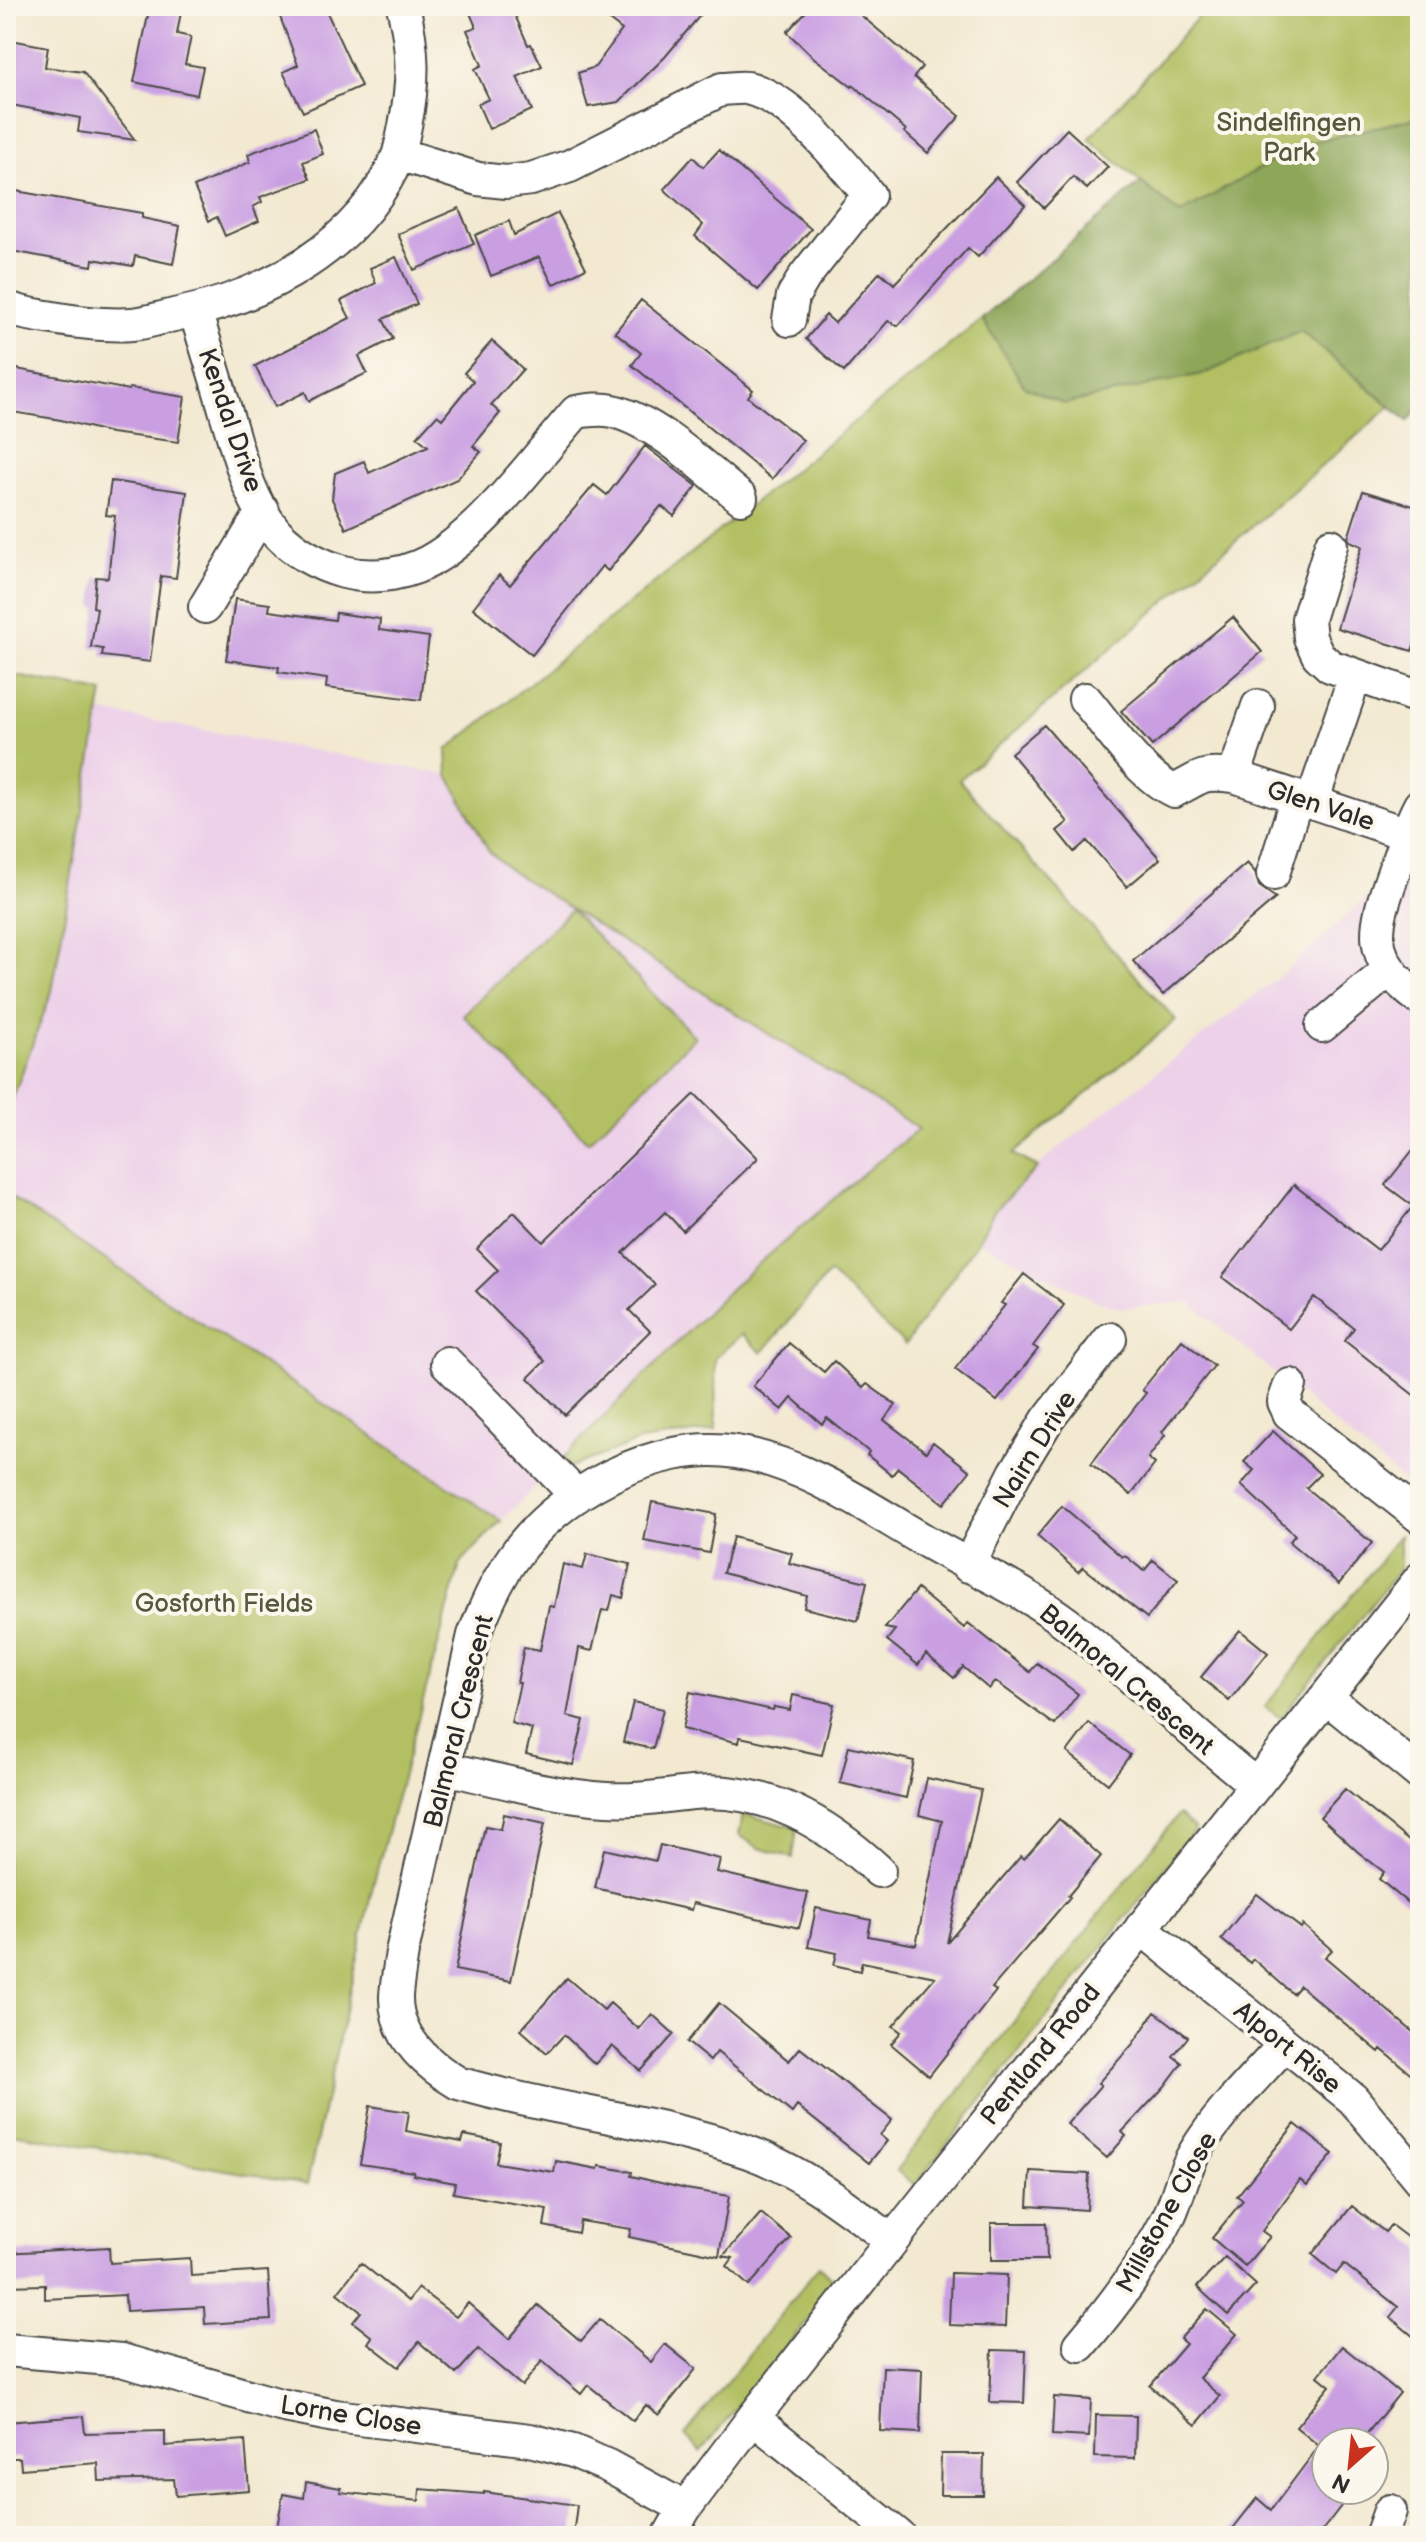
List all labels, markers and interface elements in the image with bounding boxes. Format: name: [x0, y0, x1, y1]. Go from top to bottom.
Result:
park label: Sindelfingen Park: [1216, 108, 1362, 169]
street label: Kendal Drive: [190, 344, 269, 497]
street label: Glen Vale: [1263, 774, 1378, 838]
street label: Nairn Drive: [987, 1385, 1084, 1514]
park label: Gosforth Fields: [135, 1589, 313, 1620]
street label: Balmoral Crescent: [1032, 1598, 1220, 1762]
street label: Balmoral Crescent: [418, 1612, 501, 1831]
street label: Pentland Road: [975, 1978, 1108, 2132]
street label: Alport Rise: [1227, 1996, 1347, 2101]
street label: Millstone Close: [1110, 2127, 1224, 2299]
street label: Lorne Close: [278, 2390, 424, 2443]
north arrow: [1310, 2426, 1390, 2506]
text: N: [1328, 2467, 1355, 2498]

